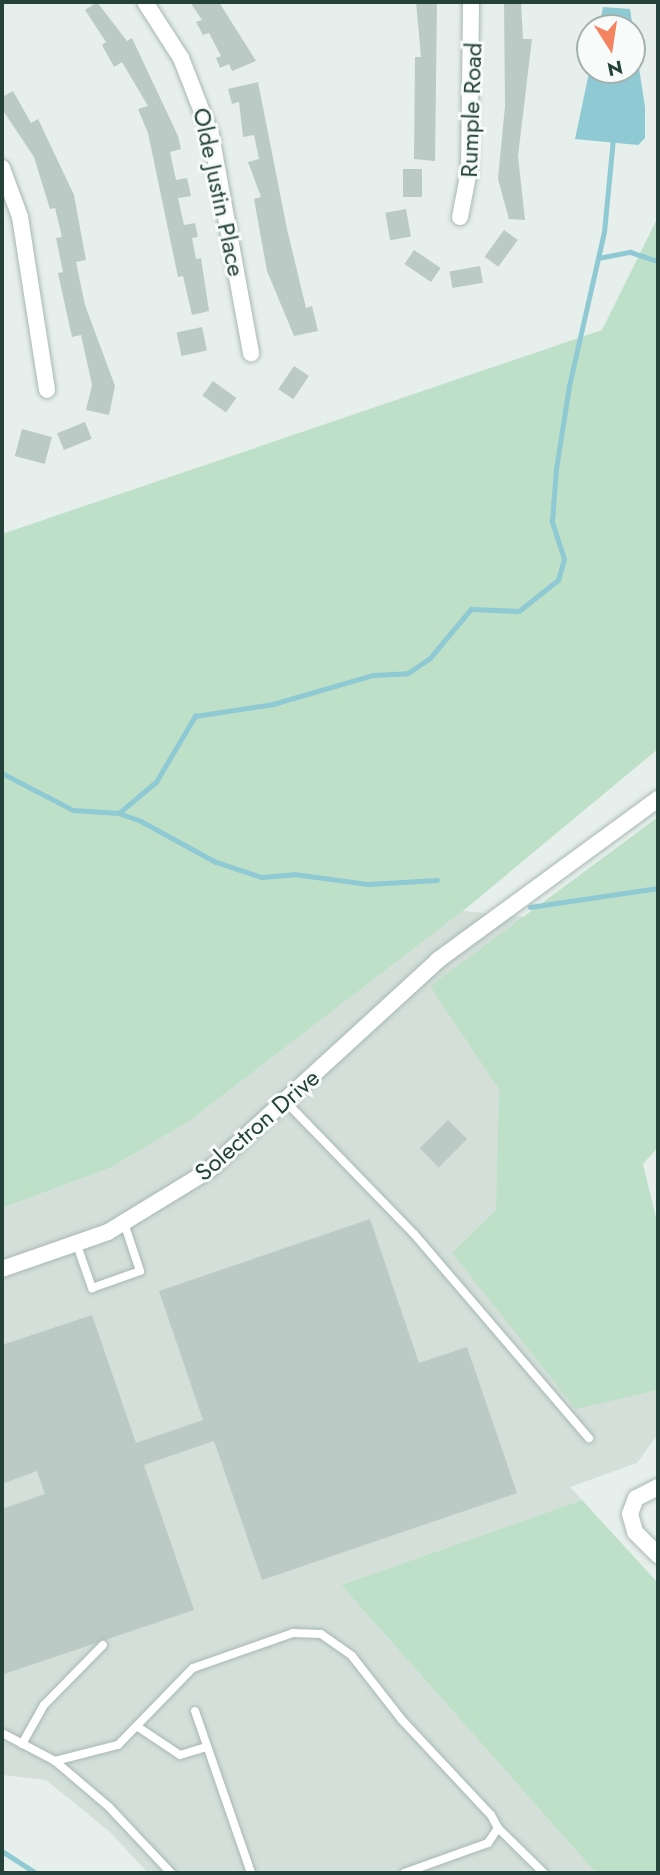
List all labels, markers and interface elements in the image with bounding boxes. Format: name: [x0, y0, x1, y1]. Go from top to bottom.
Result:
north arrow: [576, 14, 646, 84]
street label: Rumple Road: [454, 42, 488, 178]
text: N: [605, 53, 625, 83]
street label: Olde Justin Place: [187, 105, 251, 279]
street label: Solectron Drive: [189, 1063, 325, 1187]

